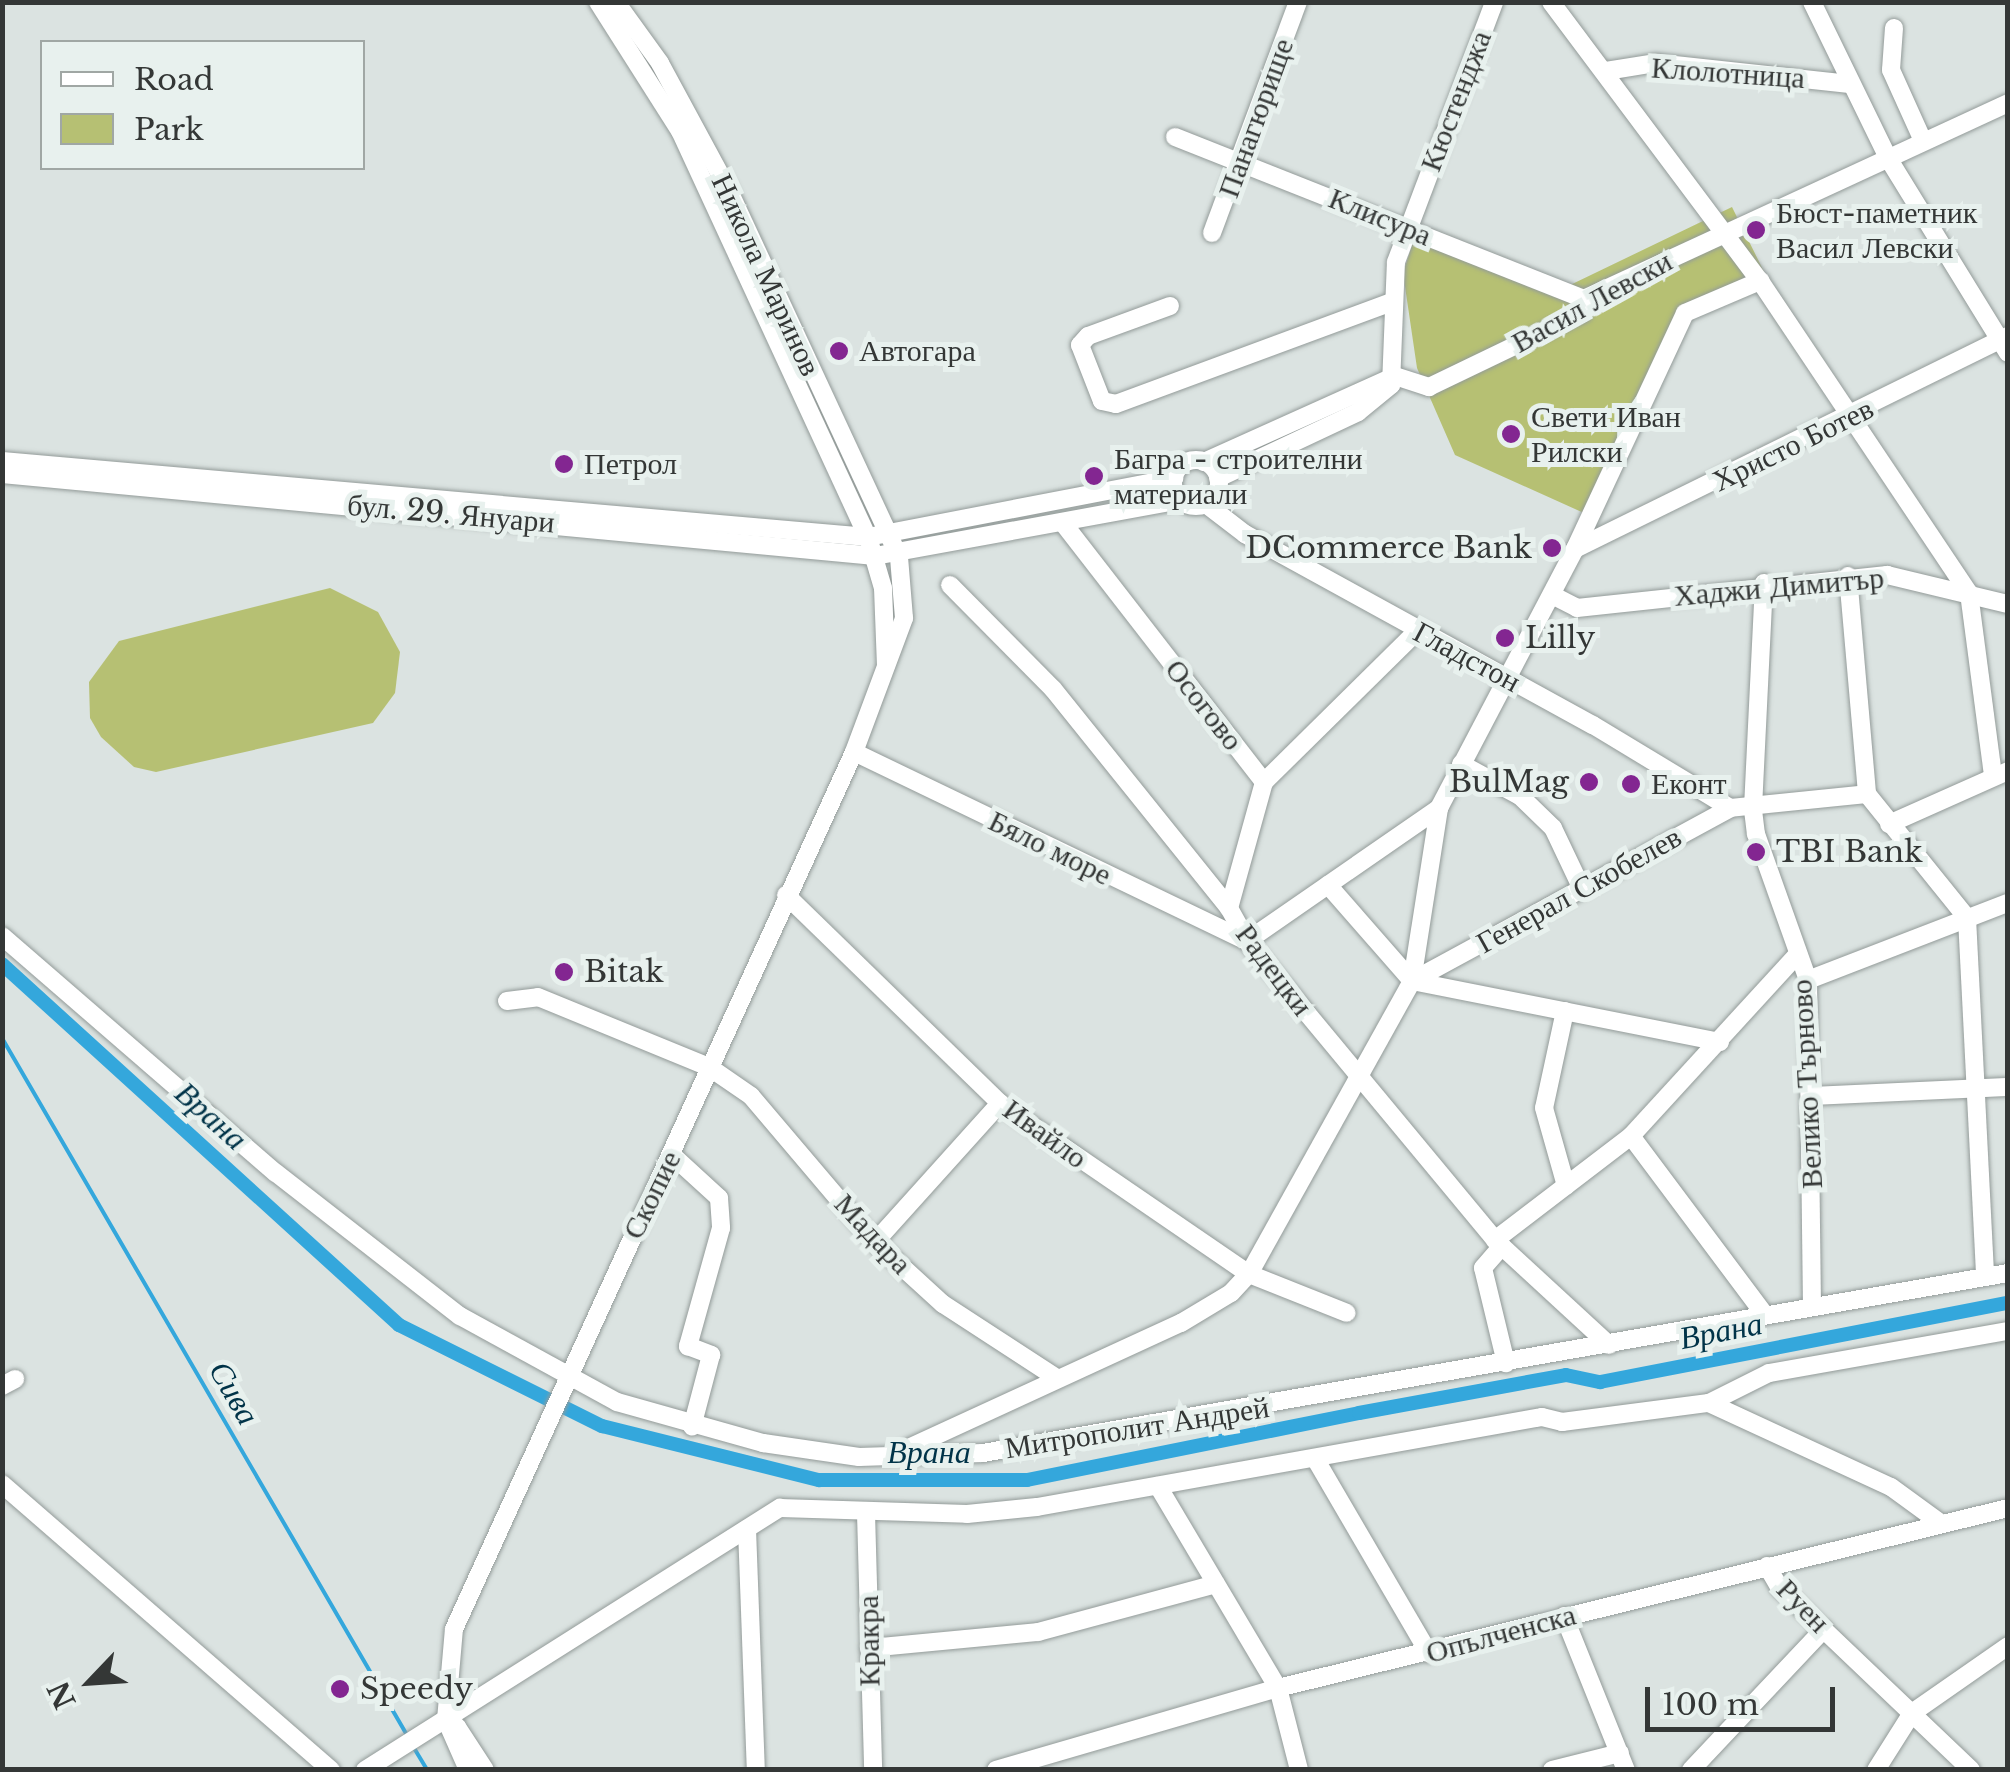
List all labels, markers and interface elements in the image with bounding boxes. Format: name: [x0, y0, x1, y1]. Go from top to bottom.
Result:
street label: Кюстенджа: [1413, 26, 1499, 176]
street label: Панагюрище: [1211, 34, 1301, 202]
legend: [40, 40, 365, 170]
street label: Клолотница: [1650, 50, 1806, 96]
text: Road: [134, 61, 214, 98]
text: Park: [134, 111, 204, 148]
street label: Никола Маринов: [704, 168, 828, 382]
street label: Клисура: [1324, 180, 1436, 254]
place label: Бюст-паметник Васил Левски: [1776, 195, 1977, 266]
marker: Бюст-паметник Васил Левски: [1745, 219, 1767, 241]
street label: Васил Левски: [1506, 243, 1678, 361]
place label: Автогара: [859, 333, 976, 369]
marker: Автогара: [828, 340, 850, 362]
street label: Христо Ботев: [1707, 391, 1879, 499]
place label: Свети Иван Рилски: [1531, 399, 1681, 470]
marker: Свети Иван Рилски: [1500, 423, 1522, 445]
place label: Багра - строителни материали: [1114, 441, 1363, 512]
place label: Петрол: [584, 446, 677, 482]
marker: Петрол: [553, 453, 575, 475]
marker: Багра - строителни материали: [1083, 465, 1105, 487]
street label: бул. 29. Януари: [346, 487, 556, 541]
place label: DCommerce Bank: [1246, 530, 1532, 566]
marker: DCommerce Bank: [1541, 537, 1563, 559]
street label: Хаджи Димитър: [1672, 560, 1886, 614]
street label: Гладстон: [1407, 614, 1527, 700]
place label: Lilly: [1525, 620, 1596, 656]
marker: Lilly: [1494, 627, 1516, 649]
street label: Осогово: [1157, 652, 1251, 758]
place label: BulMag: [1449, 764, 1569, 800]
place label: Еконт: [1651, 766, 1727, 802]
marker: BulMag: [1578, 771, 1600, 793]
marker: Еконт: [1620, 773, 1642, 795]
street label: Бяло море: [983, 803, 1117, 893]
street label: Генерал Скобелев: [1470, 819, 1688, 961]
place label: TBI Bank: [1776, 834, 1923, 870]
marker: TBI Bank: [1745, 841, 1767, 863]
street label: Радецки: [1228, 917, 1320, 1023]
place label: Bitak: [584, 954, 664, 990]
marker: Bitak: [553, 961, 575, 983]
street label: Велико Търново: [1784, 978, 1830, 1190]
water label: Врана: [167, 1074, 255, 1158]
street label: Ивайло: [996, 1092, 1094, 1176]
street label: Скопие: [615, 1145, 689, 1245]
street label: Мадара: [827, 1186, 919, 1282]
water label: Врана: [1676, 1304, 1766, 1358]
water label: Сива: [201, 1354, 267, 1432]
street label: Митрополит Андрей: [1002, 1389, 1272, 1467]
water label: Врана: [887, 1433, 971, 1471]
street label: Руен: [1769, 1572, 1837, 1640]
street label: Кракра: [850, 1595, 888, 1687]
street label: Опълченска: [1422, 1597, 1580, 1671]
north arrow: [40, 1632, 140, 1732]
scale bar: [1650, 1667, 1840, 1729]
place label: Speedy: [360, 1671, 473, 1707]
text: N: [41, 1676, 84, 1714]
marker: Speedy: [329, 1678, 351, 1700]
text: 100 m: [1662, 1686, 1759, 1723]

